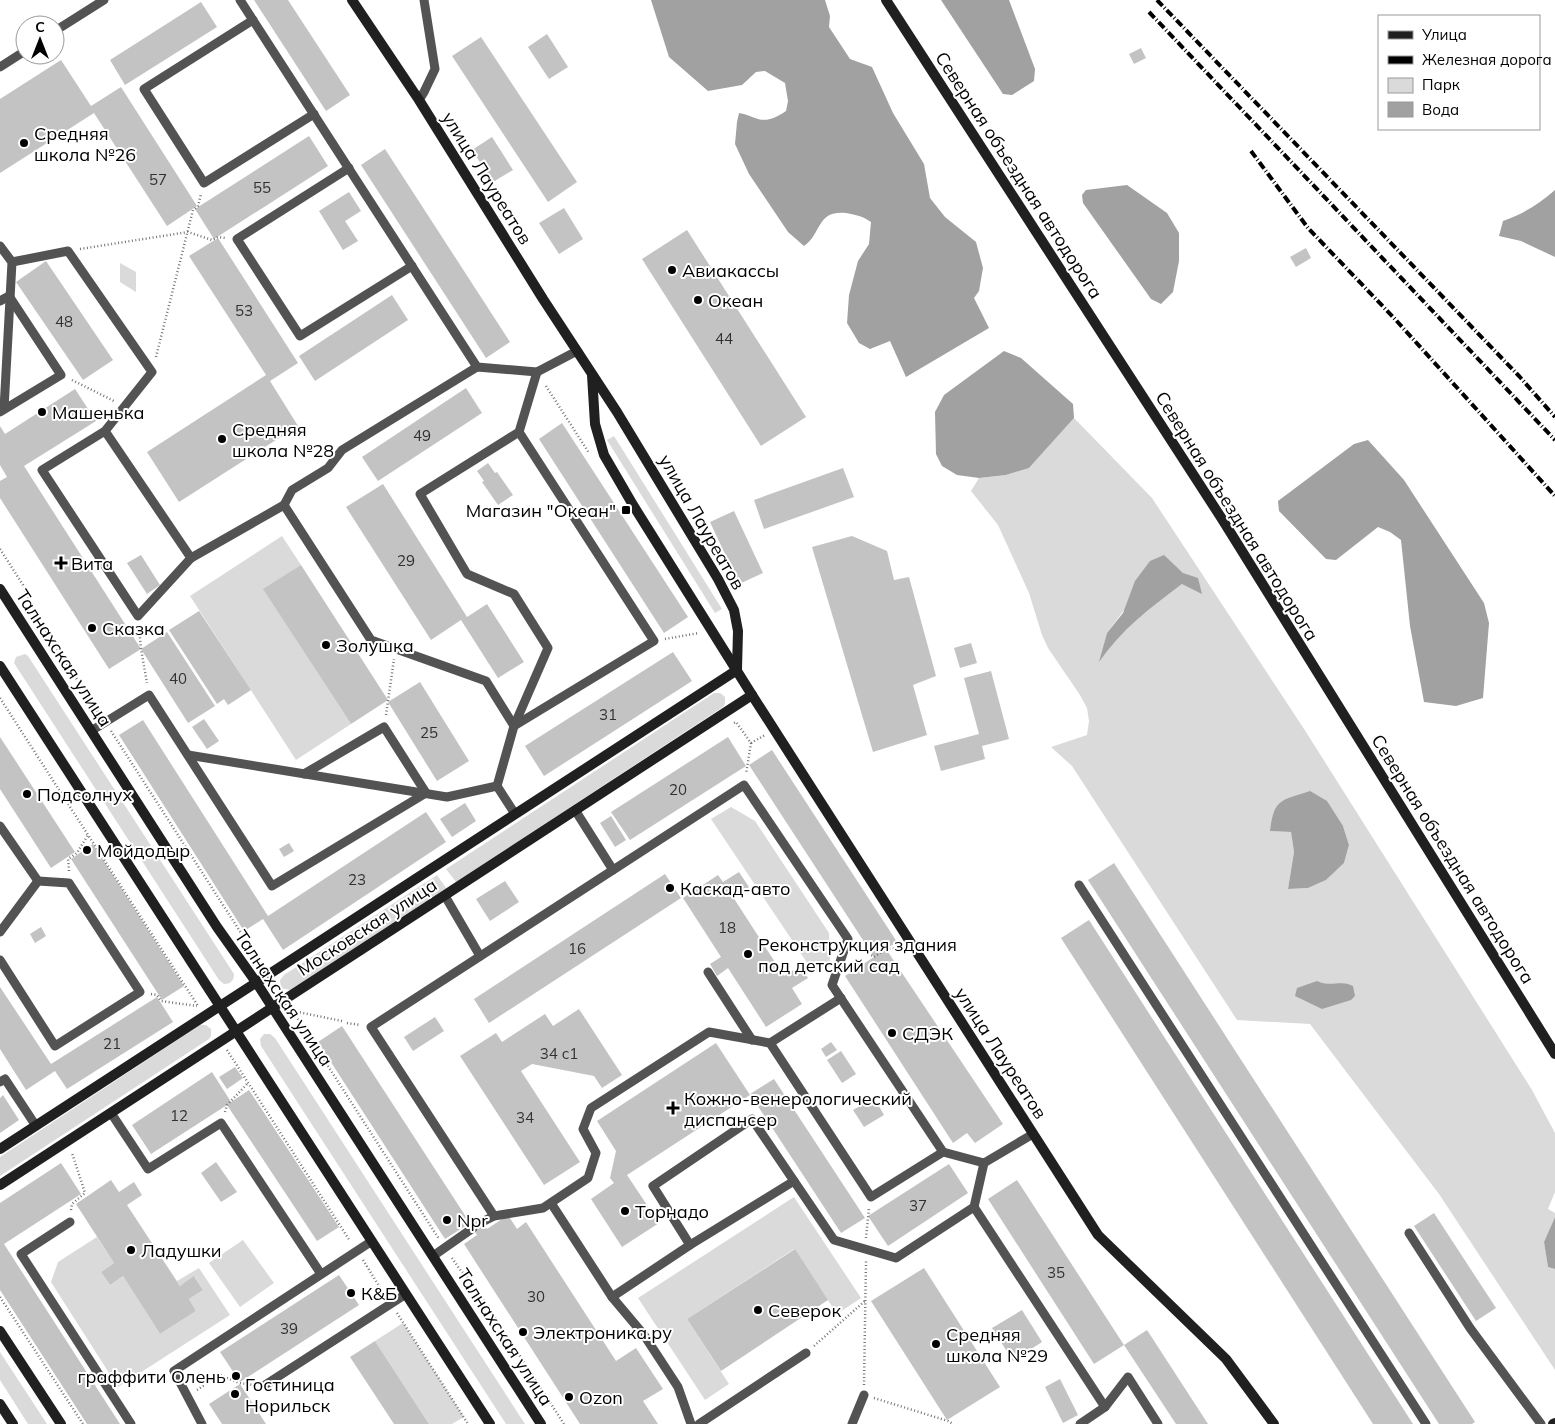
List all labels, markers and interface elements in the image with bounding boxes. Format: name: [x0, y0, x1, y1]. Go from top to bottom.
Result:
north arrow: [15, 15, 65, 65]
legend: [1378, 15, 1540, 130]
text: С: [35, 18, 45, 36]
text: Улица: [1421, 25, 1467, 44]
street label: Северная объездная автодорога: [930, 47, 1108, 303]
text: Железная дорога: [1422, 50, 1552, 69]
text: Парк: [1422, 75, 1461, 94]
text: Вода: [1422, 100, 1459, 119]
street label: улица Лауреатов: [437, 107, 537, 249]
place label: Средняя школа №26: [34, 122, 136, 166]
marker: Средняя школа №26: [18, 137, 30, 149]
house number: 57: [149, 170, 167, 189]
house number: 55: [253, 178, 271, 197]
place label: Авиакассы: [682, 259, 779, 282]
marker: Авиакассы: [666, 264, 678, 276]
place label: Океан: [708, 289, 763, 312]
marker: Океан: [692, 294, 704, 306]
house number: 53: [235, 301, 253, 320]
house number: 48: [55, 312, 73, 331]
house number: 44: [715, 329, 733, 348]
street label: Северная объездная автодорога: [1150, 387, 1324, 645]
place label: Машенька: [52, 401, 144, 424]
marker: Машенька: [36, 406, 48, 418]
place label: Средняя школа №28: [232, 418, 334, 462]
house number: 49: [413, 426, 431, 445]
marker: Средняя школа №28: [216, 433, 228, 445]
street label: улица Лауреатов: [654, 450, 750, 594]
place label: Магазин "Океан": [466, 499, 616, 522]
marker: Магазин "Океан": [620, 504, 632, 516]
house number: 29: [397, 551, 415, 570]
place label: Вита: [71, 552, 113, 575]
marker: Вита: [55, 557, 67, 569]
street label: Талнахская улица: [11, 585, 117, 731]
place label: Сказка: [102, 617, 165, 640]
marker: Сказка: [86, 622, 98, 634]
place label: Золушка: [336, 634, 414, 657]
marker: Золушка: [320, 639, 332, 651]
house number: 40: [169, 669, 187, 688]
house number: 31: [599, 705, 617, 724]
house number: 25: [420, 723, 438, 742]
street label: Северная объездная автодорога: [1366, 730, 1540, 988]
house number: 20: [669, 780, 687, 799]
place label: Подсолнух: [37, 783, 132, 806]
marker: Подсолнух: [21, 788, 33, 800]
place label: Мойдодыр: [97, 839, 190, 862]
marker: Мойдодыр: [81, 844, 93, 856]
house number: 23: [348, 870, 366, 889]
street label: Московская улица: [293, 873, 441, 981]
place label: Каскад-авто: [680, 877, 791, 900]
marker: Каскад-авто: [664, 882, 676, 894]
house number: 18: [718, 918, 736, 937]
street label: Талнахская улица: [230, 926, 338, 1070]
place label: Реконструкция здания под детский сад: [758, 933, 957, 977]
house number: 16: [568, 939, 586, 958]
marker: Реконструкция здания под детский сад: [742, 948, 754, 960]
street label: улица Лауреатов: [950, 983, 1052, 1123]
place label: СДЭК: [902, 1022, 953, 1045]
marker: СДЭК: [886, 1027, 898, 1039]
house number: 21: [103, 1034, 121, 1053]
house number: 34 с1: [540, 1044, 578, 1063]
place label: Кожно-венерологический диспансер: [684, 1087, 912, 1131]
marker: Кожно-венерологический диспансер: [666, 1101, 680, 1115]
house number: 12: [170, 1106, 188, 1125]
house number: 34: [516, 1108, 534, 1127]
house number: 37: [909, 1196, 927, 1215]
place label: Торнадо: [635, 1200, 709, 1223]
marker: Торнадо: [619, 1205, 631, 1217]
place label: Npr: [457, 1209, 488, 1232]
marker: Npr: [441, 1214, 453, 1226]
place label: Ладушки: [141, 1239, 221, 1262]
marker: Ладушки: [125, 1244, 137, 1256]
house number: 35: [1047, 1263, 1065, 1282]
street label: Талнахская улица: [452, 1264, 558, 1410]
place label: К&Б: [361, 1282, 397, 1305]
marker: К&Б: [345, 1287, 357, 1299]
house number: 30: [527, 1287, 545, 1306]
place label: Северок: [768, 1299, 842, 1322]
marker: Северок: [752, 1304, 764, 1316]
house number: 39: [280, 1319, 298, 1338]
place label: Электроника.ру: [533, 1321, 672, 1344]
place label: Средняя школа №29: [946, 1323, 1048, 1367]
marker: Электроника.ру: [517, 1326, 529, 1338]
marker: Средняя школа №29: [930, 1338, 942, 1350]
place label: граффити Олень: [77, 1365, 226, 1388]
marker: граффити Олень: [230, 1370, 242, 1382]
place label: Гостиница Норильск: [245, 1373, 335, 1417]
place label: Ozon: [579, 1386, 623, 1409]
marker: Гостиница Норильск: [229, 1388, 241, 1400]
marker: Ozon: [563, 1391, 575, 1403]

